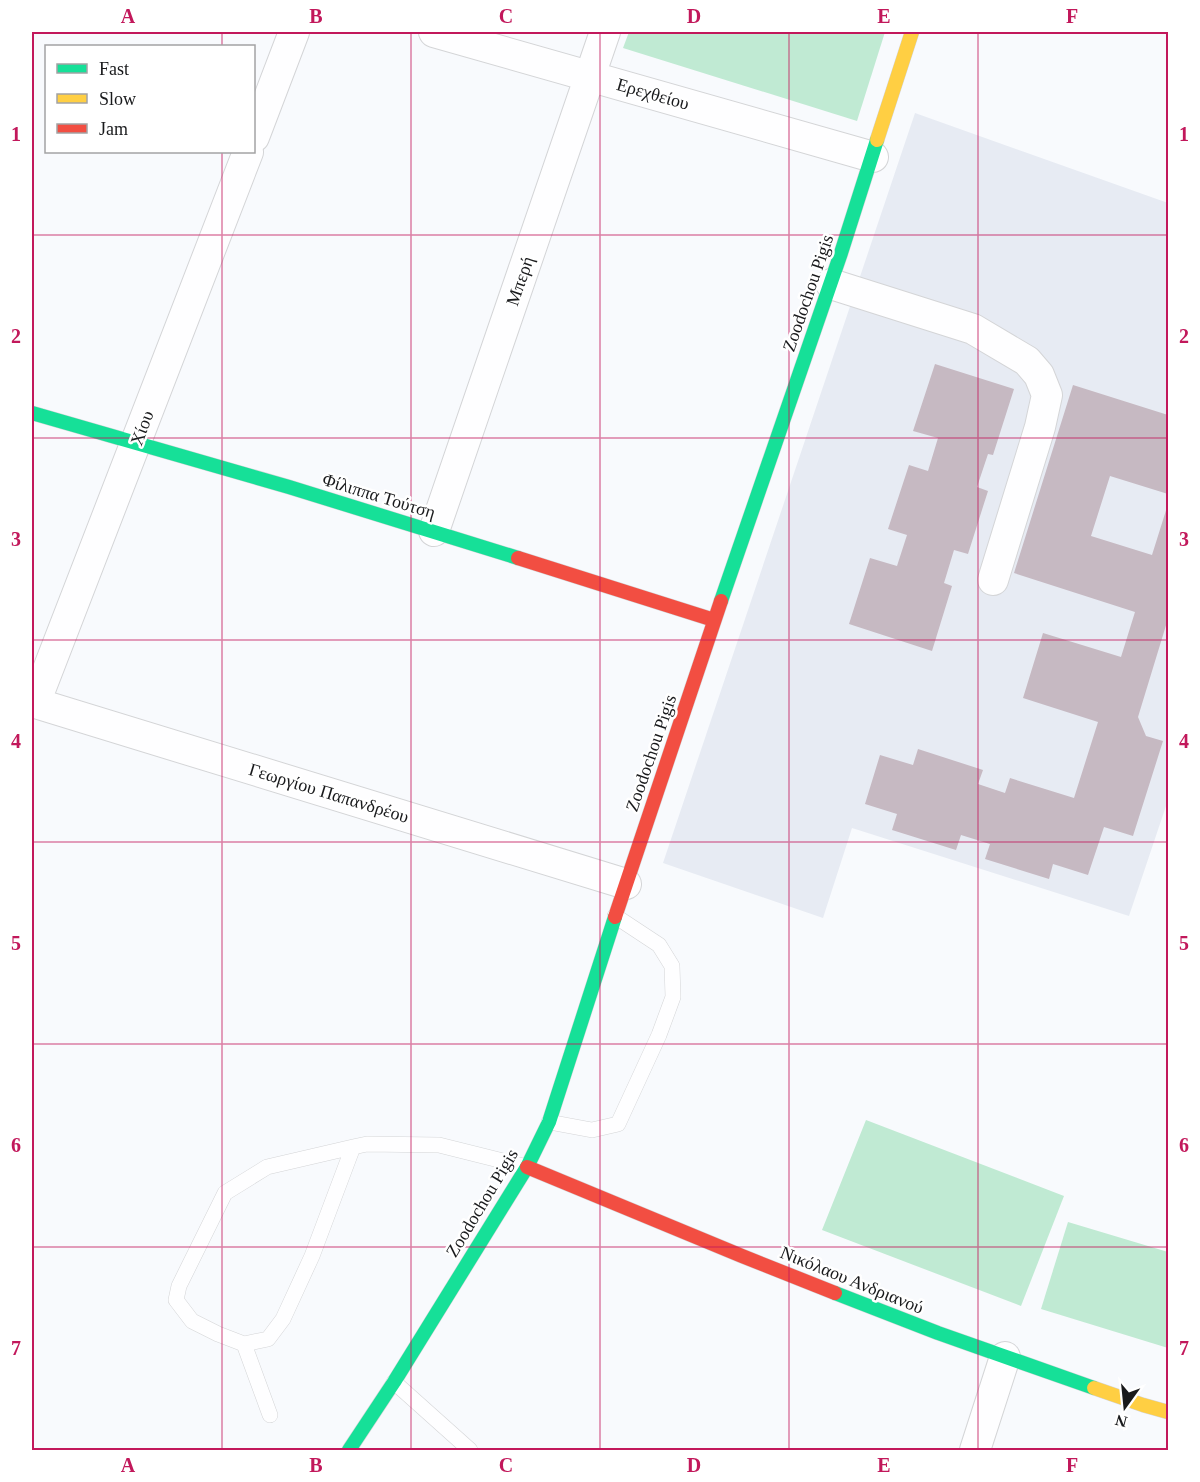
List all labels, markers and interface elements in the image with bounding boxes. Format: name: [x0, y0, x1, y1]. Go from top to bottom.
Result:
text: A: [121, 5, 136, 27]
text: B: [309, 5, 323, 27]
text: C: [499, 5, 513, 27]
text: D: [687, 5, 701, 27]
text: E: [877, 5, 891, 27]
text: F: [1066, 5, 1078, 27]
legend: [45, 45, 255, 153]
text: Fast: [99, 59, 129, 79]
street label: Ερεχθείου: [614, 74, 692, 114]
text: Slow: [99, 89, 136, 109]
text: Jam: [99, 119, 128, 139]
text: 1: [11, 123, 21, 145]
text: 1: [1179, 123, 1189, 145]
street label: Zoodochou Pigis: [779, 232, 837, 354]
street label: Μπερή: [502, 254, 538, 308]
text: 2: [11, 325, 21, 347]
text: 2: [1179, 325, 1189, 347]
street label: Χίου: [126, 408, 158, 448]
street label: Φίλιππα Τούτση: [320, 469, 438, 523]
text: 3: [11, 528, 21, 550]
text: 3: [1179, 528, 1189, 550]
street label: Zoodochou Pigis: [622, 692, 680, 814]
text: 4: [11, 730, 21, 752]
text: 4: [1179, 730, 1189, 752]
street label: Γεωργίου Παπανδρέου: [247, 759, 411, 827]
text: 5: [11, 932, 21, 954]
text: 5: [1179, 932, 1189, 954]
text: 6: [11, 1134, 21, 1156]
text: 6: [1179, 1134, 1189, 1156]
street label: Zoodochou Pigis: [442, 1145, 522, 1261]
street label: Νικόλαου Ανδριανού: [777, 1242, 927, 1318]
text: 7: [11, 1337, 21, 1359]
text: 7: [1179, 1337, 1189, 1359]
north arrow: [1095, 1377, 1155, 1437]
text: N: [1113, 1411, 1129, 1431]
text: A: [121, 1454, 136, 1476]
text: B: [309, 1454, 323, 1476]
text: C: [499, 1454, 513, 1476]
text: D: [687, 1454, 701, 1476]
text: E: [877, 1454, 891, 1476]
text: F: [1066, 1454, 1078, 1476]

